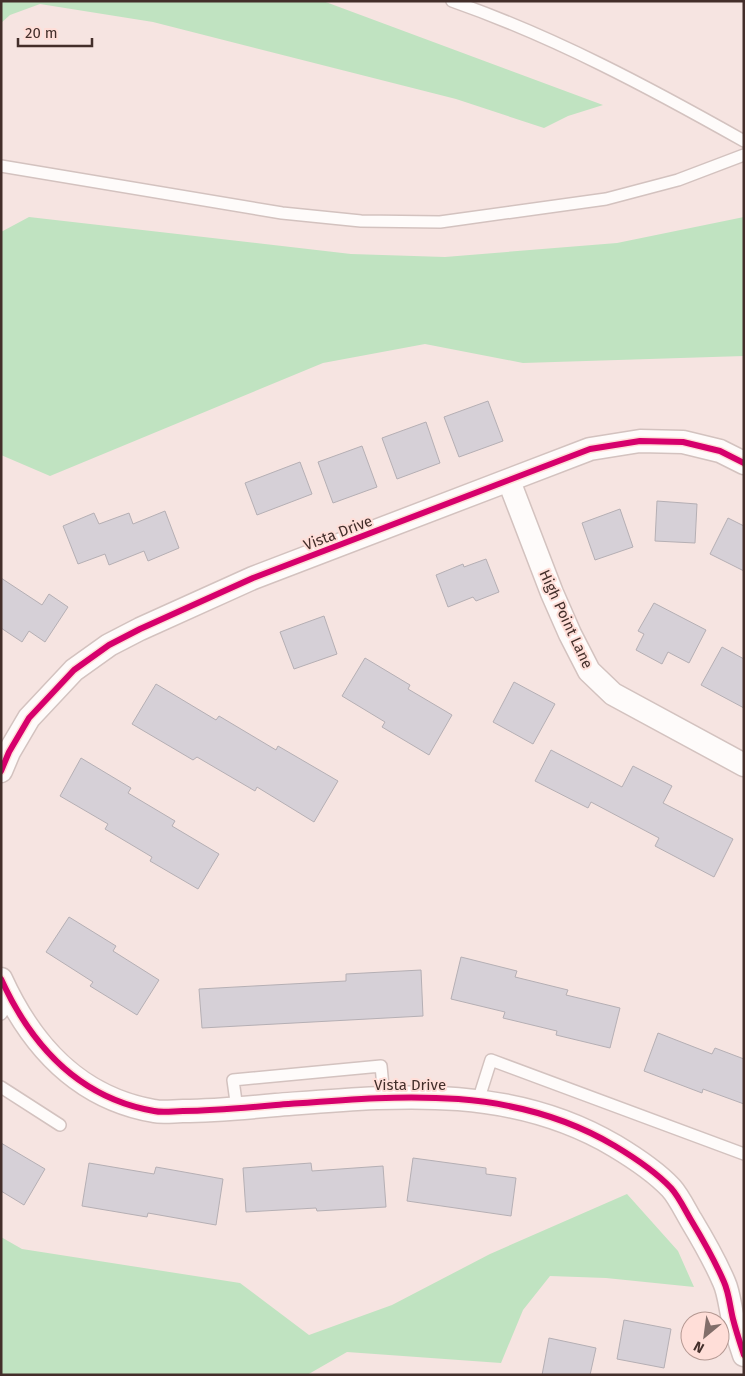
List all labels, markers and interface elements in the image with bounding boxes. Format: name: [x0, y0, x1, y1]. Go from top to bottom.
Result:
scale bar: [18, 15, 91, 47]
text: 20 m: [25, 24, 58, 42]
street label: Vista Drive: [301, 512, 375, 554]
street label: High Point Lane: [535, 567, 597, 671]
street label: Vista Drive: [374, 1076, 446, 1094]
north arrow: [680, 1311, 730, 1361]
text: N: [691, 1337, 707, 1357]

